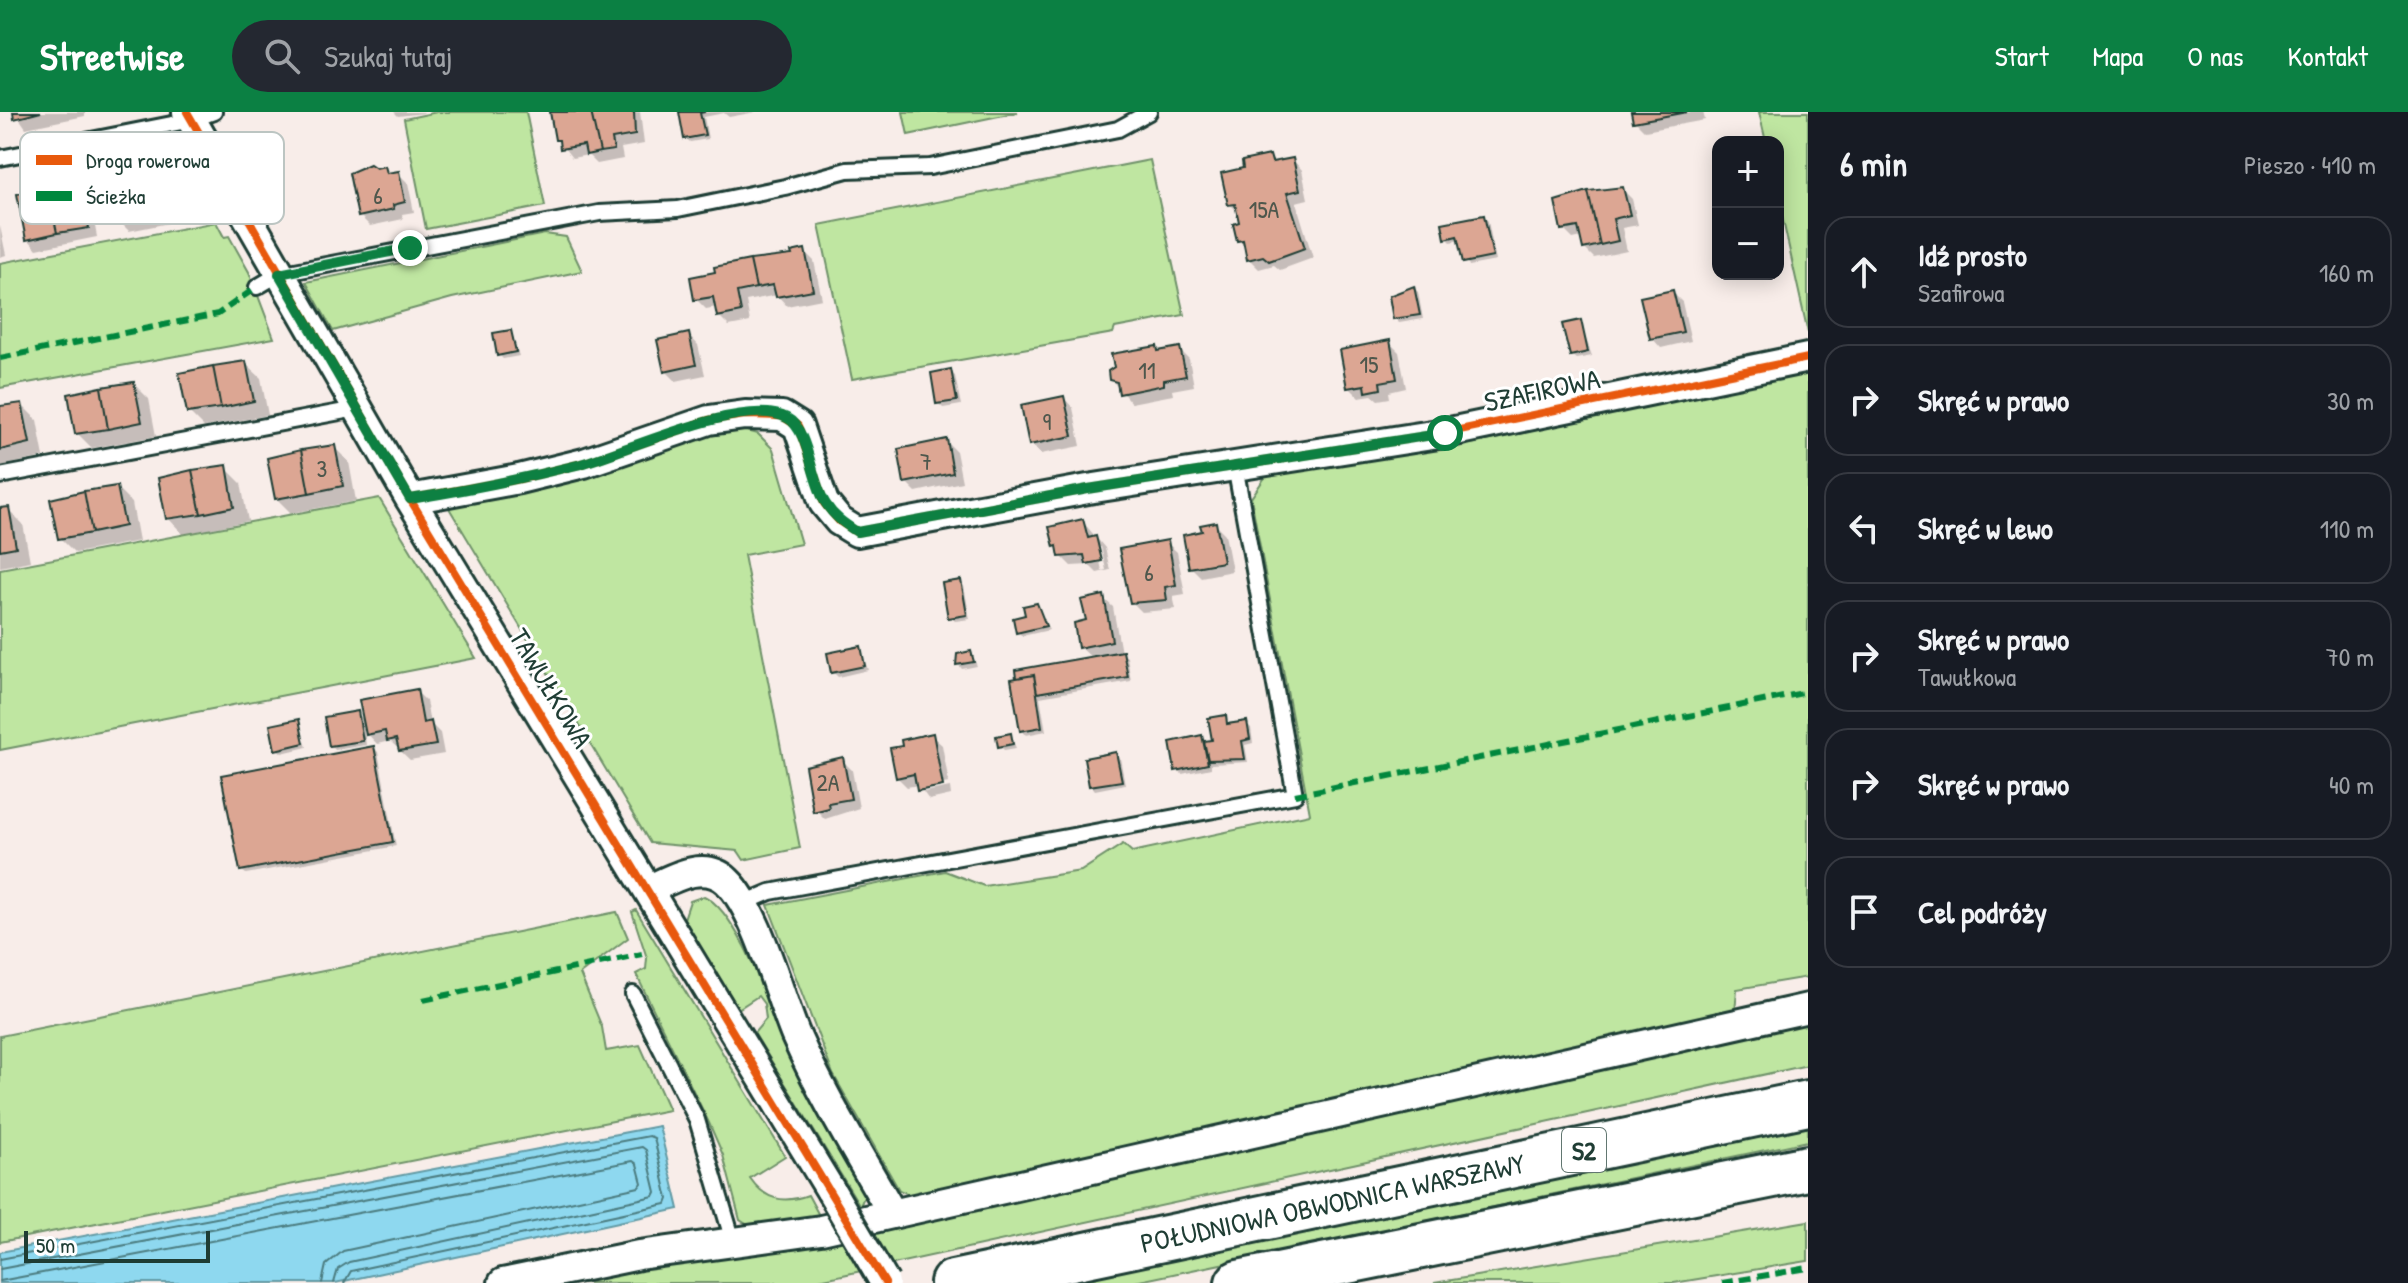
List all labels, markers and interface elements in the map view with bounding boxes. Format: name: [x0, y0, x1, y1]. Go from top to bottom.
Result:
search box: [232, 20, 792, 92]
text: Streetwise: [40, 30, 184, 82]
icon: search: [260, 34, 304, 78]
text: Szukaj tutaj: [324, 36, 453, 76]
text: Start: [1995, 37, 2049, 75]
text: Mapa: [2093, 37, 2143, 75]
text: O nas: [2187, 37, 2244, 75]
text: Kontakt: [2288, 37, 2368, 75]
legend: [20, 132, 284, 224]
map controls: [1712, 136, 1784, 280]
button: +: [1712, 136, 1784, 208]
text: 6 min: [1840, 141, 1908, 187]
text: Droga rowerowa: [86, 145, 210, 175]
text: Pieszo · 410 m: [2244, 147, 2376, 182]
house number: 6: [373, 179, 383, 211]
text: Ścieżka: [86, 181, 146, 211]
house number: 15A: [1249, 193, 1280, 225]
button: −: [1712, 208, 1784, 280]
route end: [392, 230, 428, 266]
text: Idź prosto: [1918, 235, 2027, 275]
icon: ahead: [1842, 250, 1886, 294]
text: 160 m: [2319, 255, 2374, 290]
text: Szafirowa: [1918, 275, 2004, 310]
house number: 15: [1360, 348, 1378, 380]
house number: 11: [1138, 354, 1156, 386]
street label: SZAFIROWA: [1481, 359, 1603, 421]
icon: right: [1842, 378, 1886, 422]
text: Skręć w prawo: [1918, 380, 2069, 420]
text: 30 m: [2327, 383, 2374, 418]
house number: 9: [1043, 405, 1052, 437]
route start: [1427, 415, 1463, 451]
house number: 7: [920, 445, 932, 477]
house number: 3: [317, 452, 327, 484]
icon: left: [1842, 506, 1886, 550]
text: Skręć w lewo: [1918, 508, 2053, 548]
text: 110 m: [2320, 511, 2374, 546]
house number: 6: [1144, 556, 1154, 588]
text: Skręć w prawo: [1918, 619, 2069, 659]
street label: TAWUŁKOWA: [500, 621, 602, 755]
icon: right: [1842, 634, 1886, 678]
text: 70 m: [2326, 639, 2374, 674]
text: Tawułkowa: [1918, 659, 2016, 694]
icon: right: [1842, 762, 1886, 806]
text: Skręć w prawo: [1918, 764, 2069, 804]
house number: 2A: [817, 766, 840, 798]
text: 40 m: [2329, 767, 2374, 802]
icon: arrive: [1842, 890, 1886, 934]
text: Cel podróży: [1918, 892, 2047, 932]
road number: S2: [1562, 1128, 1606, 1172]
street label: POŁUDNIOWA OBWODNICA WARSZAWY: [1137, 1144, 1529, 1262]
scale bar: [24, 1227, 210, 1263]
text: 50 m: [36, 1230, 75, 1260]

